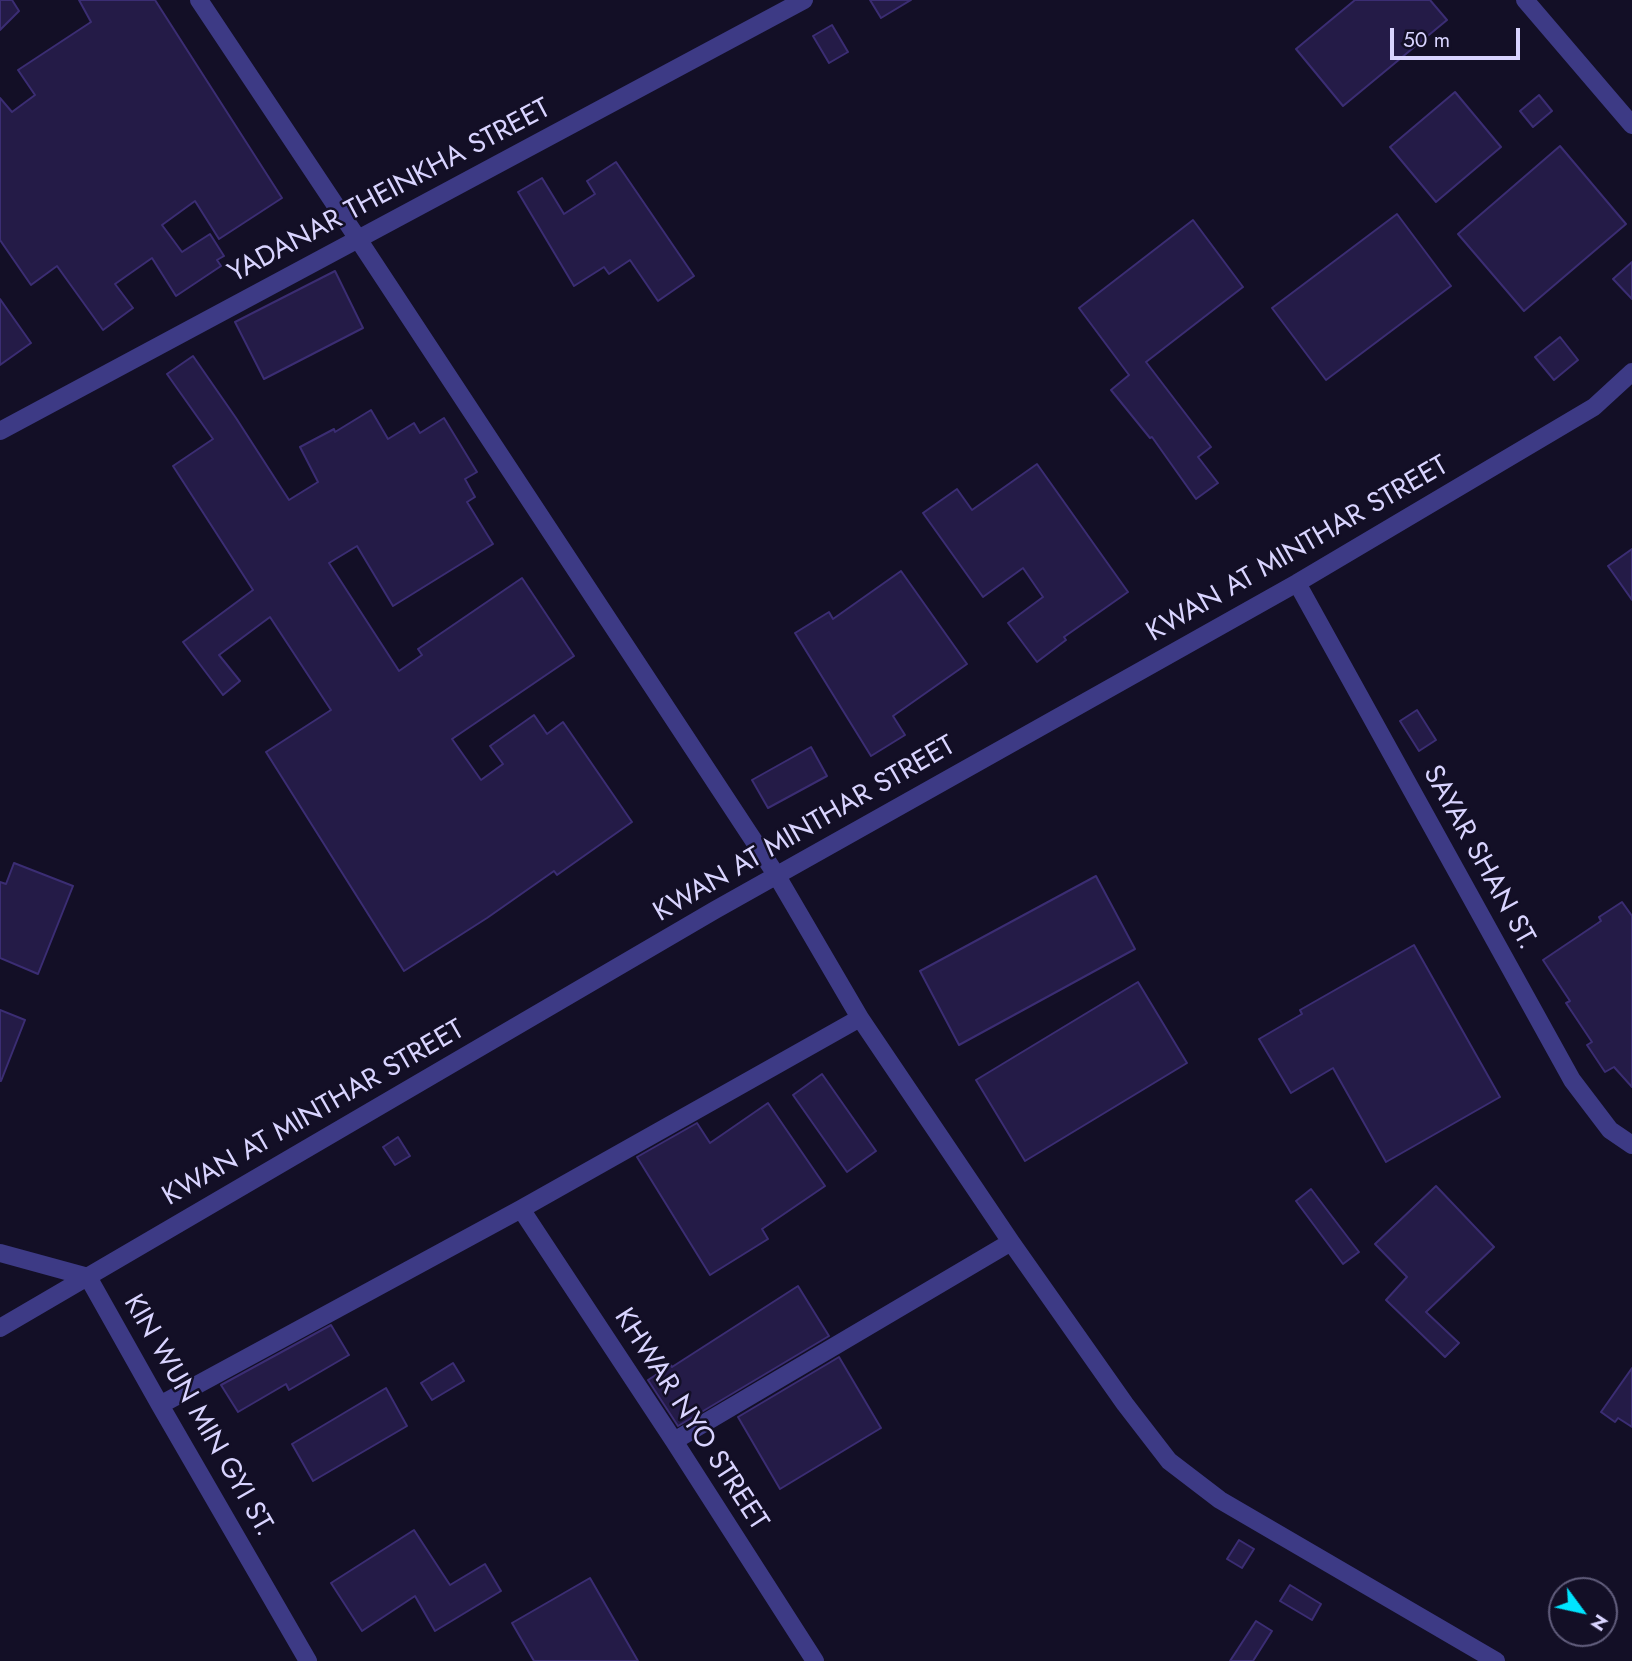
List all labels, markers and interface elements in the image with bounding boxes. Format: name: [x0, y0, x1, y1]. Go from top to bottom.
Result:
scale bar: [1394, 14, 1524, 58]
text: 50 m: [1403, 25, 1450, 55]
street label: YADANAR THEINKHA STREET: [223, 93, 557, 291]
street label: KWAN AT MINTHAR STREET: [1141, 450, 1455, 650]
street label: KWAN AT MINTHAR STREET: [648, 730, 962, 930]
street label: SAYAR SHAN ST.: [1415, 760, 1543, 956]
street label: KWAN AT MINTHAR STREET: [157, 1014, 471, 1214]
street label: KIN WUN MIN GYI ST.: [115, 1289, 281, 1543]
street label: KHWAR NYO STREET: [606, 1303, 774, 1537]
north arrow: [1548, 1577, 1618, 1647]
text: N: [1584, 1609, 1615, 1636]

